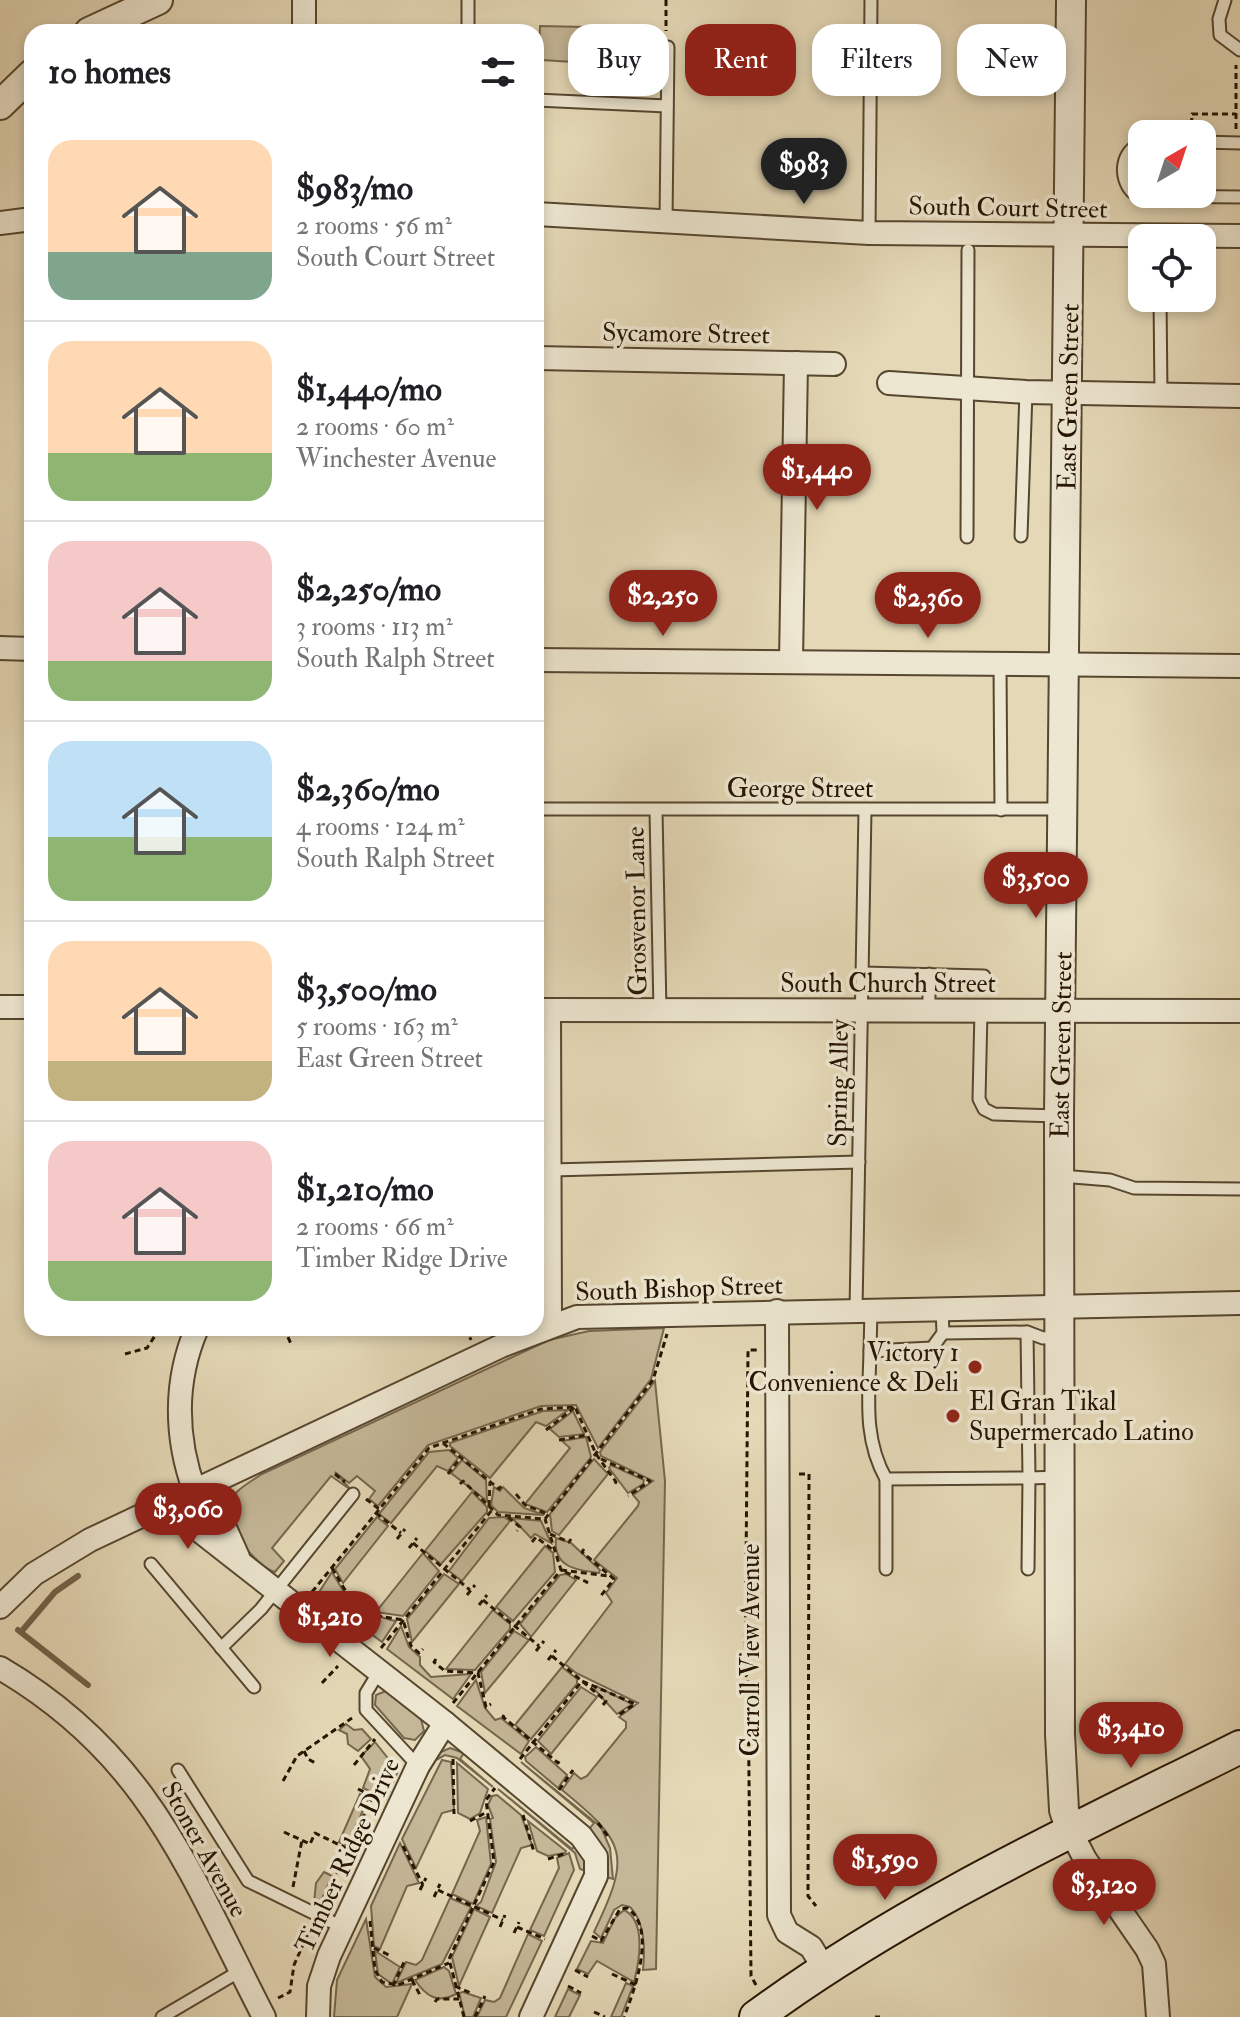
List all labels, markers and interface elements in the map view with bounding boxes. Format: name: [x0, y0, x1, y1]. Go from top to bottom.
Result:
chip: Buy: [568, 24, 669, 96]
chip: Rent: [685, 24, 796, 96]
chip: Filters: [812, 24, 941, 96]
chip: New: [957, 24, 1066, 96]
icon: filters: [476, 50, 520, 94]
text: 10 homes: [48, 51, 171, 94]
north arrow: [1128, 120, 1216, 208]
map controls: [1128, 120, 1216, 312]
pin: $983: [757, 138, 851, 206]
text: $983: [779, 148, 829, 180]
text: $983/mo: [296, 167, 413, 210]
icon: home: [112, 172, 208, 268]
street label: South Court Street: [908, 190, 1108, 226]
text: 2 rooms · 56 m²: [296, 210, 452, 242]
button: locate: [1128, 224, 1216, 312]
text: South Court Street: [296, 242, 495, 274]
street label: East Green Street: [1051, 303, 1087, 491]
street label: Sycamore Street: [602, 317, 770, 351]
text: $1,440/mo: [296, 368, 442, 411]
icon: home: [112, 373, 208, 469]
text: 2 rooms · 60 m²: [296, 411, 454, 443]
text: Winchester Avenue: [296, 443, 496, 475]
pin: $1,440: [752, 444, 882, 512]
text: $1,440: [781, 454, 853, 486]
text: $2,250/mo: [296, 568, 441, 611]
pin: $2,250: [598, 570, 728, 638]
pin: $2,360: [863, 572, 993, 640]
icon: home: [112, 573, 208, 669]
text: $2,250: [627, 580, 699, 612]
text: $2,360: [893, 582, 963, 614]
text: 3 rooms · 113 m²: [296, 611, 453, 643]
text: South Ralph Street: [296, 643, 495, 675]
text: $2,360/mo: [296, 768, 440, 811]
icon: home: [112, 773, 208, 869]
street label: George Street: [727, 773, 873, 805]
text: 4 rooms · 124 m²: [296, 811, 465, 843]
street label: Grosvenor Lane: [620, 826, 654, 996]
text: South Ralph Street: [296, 843, 495, 875]
pin: $3,500: [971, 852, 1101, 920]
text: $3,500: [1002, 862, 1070, 894]
street label: East Green Street: [1044, 951, 1080, 1139]
text: $3,500/mo: [296, 968, 437, 1011]
street label: South Church Street: [780, 968, 996, 1000]
icon: home: [112, 973, 208, 1069]
text: 5 rooms · 163 m²: [296, 1011, 458, 1043]
street label: Spring Alley: [822, 1018, 857, 1147]
text: East Green Street: [296, 1043, 483, 1075]
text: $1,210/mo: [296, 1168, 434, 1211]
icon: home: [112, 1173, 208, 1269]
text: 2 rooms · 66 m²: [296, 1211, 454, 1243]
text: Timber Ridge Drive: [296, 1243, 508, 1275]
street label: South Bishop Street: [575, 1269, 784, 1310]
place label: Victory 1 Convenience & Deli: [748, 1337, 959, 1399]
marker: Victory 1 Convenience & Deli: [966, 1358, 984, 1376]
place label: El Gran Tikal Supermercado Latino: [969, 1386, 1194, 1449]
marker: El Gran Tikal Supermercado Latino: [944, 1407, 962, 1425]
pin: $3,060: [123, 1483, 253, 1551]
text: $3,060: [153, 1493, 223, 1525]
street label: Carroll View Avenue: [735, 1543, 767, 1756]
pin: $1,210: [265, 1591, 395, 1659]
text: $1,210: [297, 1601, 363, 1633]
pin: $3,410: [1066, 1702, 1196, 1770]
text: $3,410: [1097, 1712, 1165, 1744]
street label: Timber Ridge Drive: [289, 1753, 407, 1958]
street label: Stoner Avenue: [154, 1776, 255, 1923]
pin: $1,590: [820, 1834, 950, 1902]
text: $1,590: [851, 1844, 919, 1876]
pin: $3,120: [1039, 1859, 1169, 1927]
text: $3,120: [1071, 1869, 1137, 1901]

